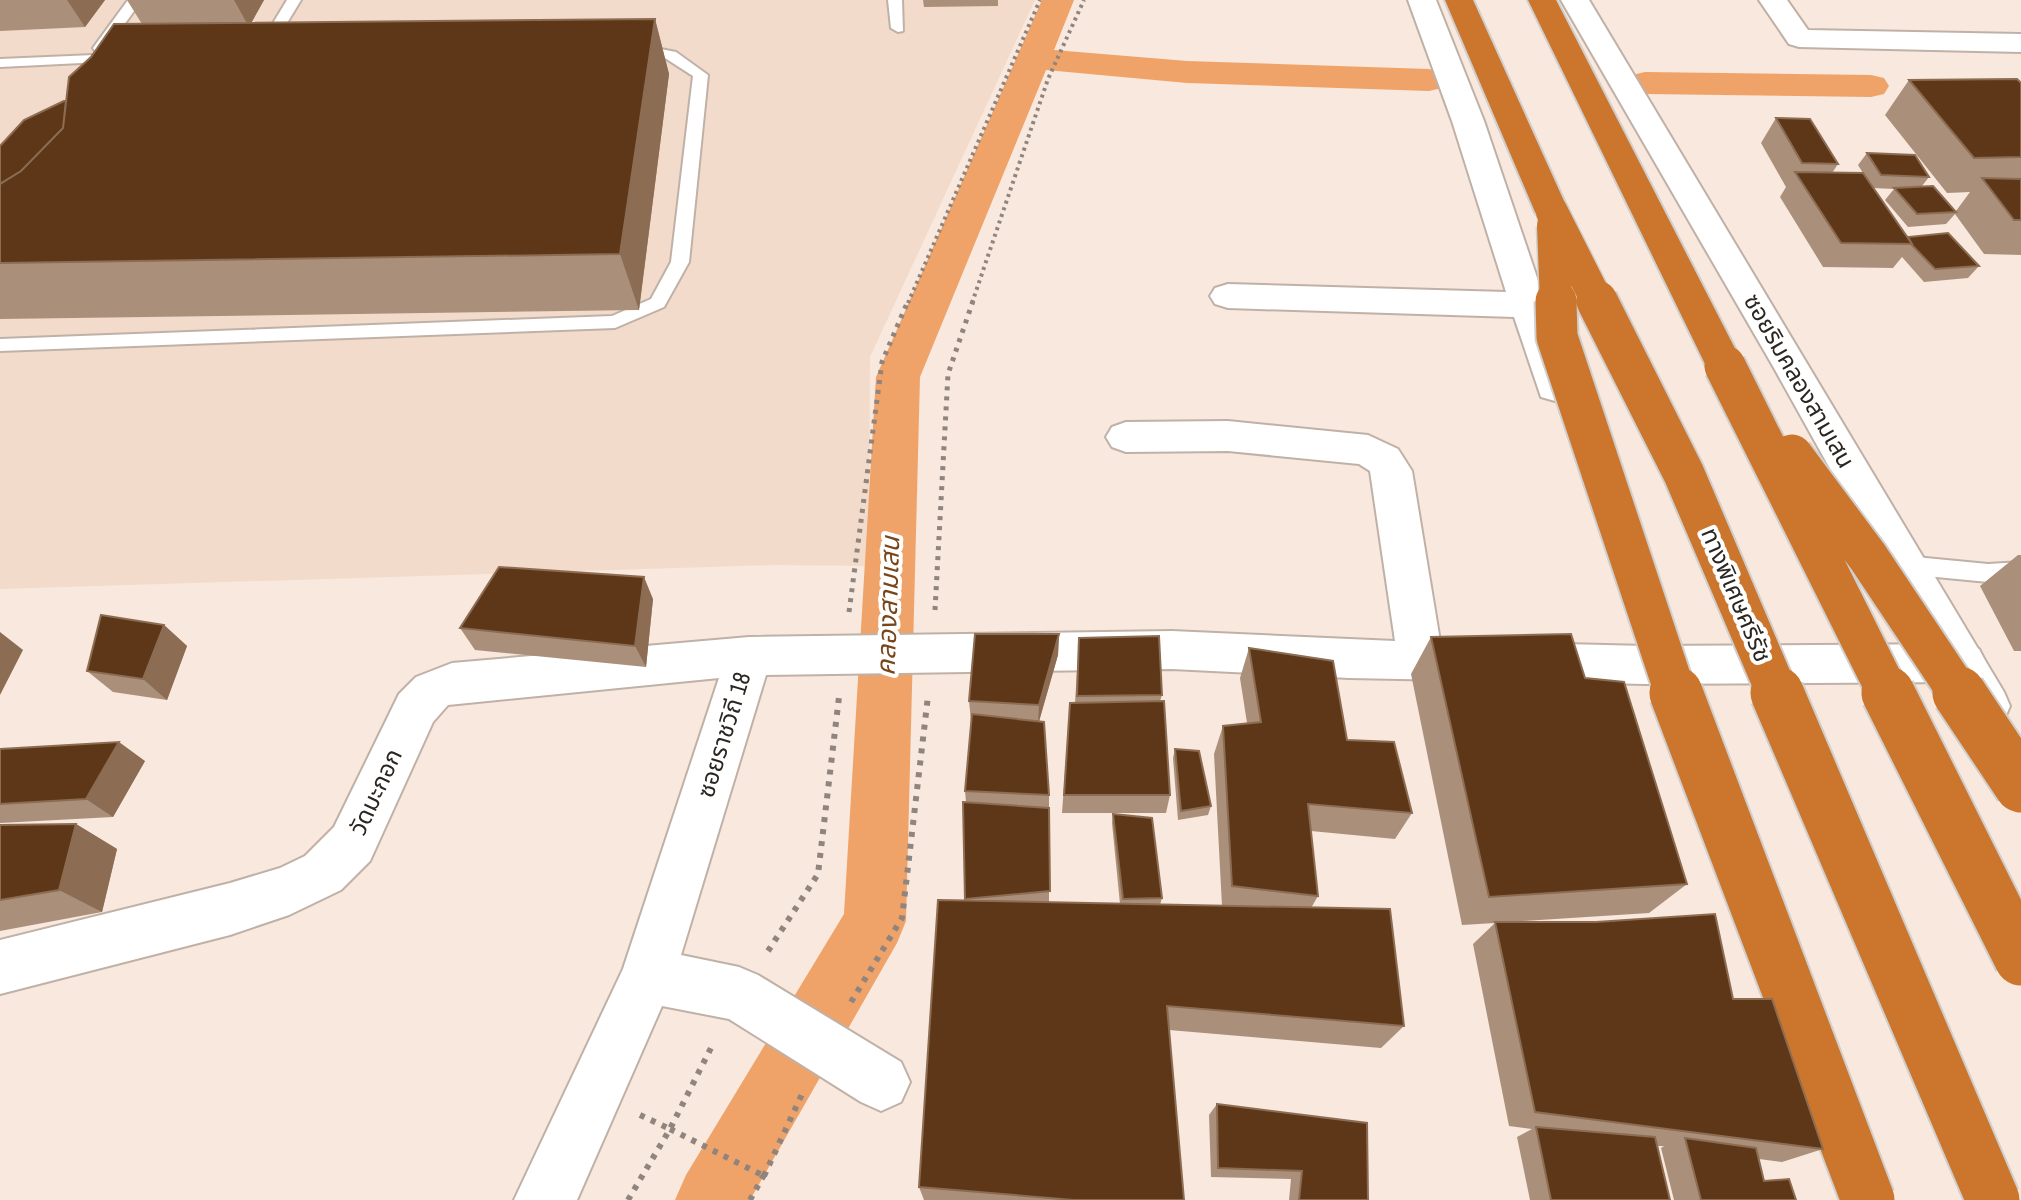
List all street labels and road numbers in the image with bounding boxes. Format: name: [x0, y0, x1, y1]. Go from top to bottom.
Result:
street label: ซอยริมคลองสามเสน: [1737, 287, 1863, 474]
street label: ทางพิเศษศรีรัช: [1694, 523, 1780, 667]
street label: ซอยราชวิถี 18: [689, 668, 757, 801]
street label: วัดมะกอก: [341, 743, 409, 840]

